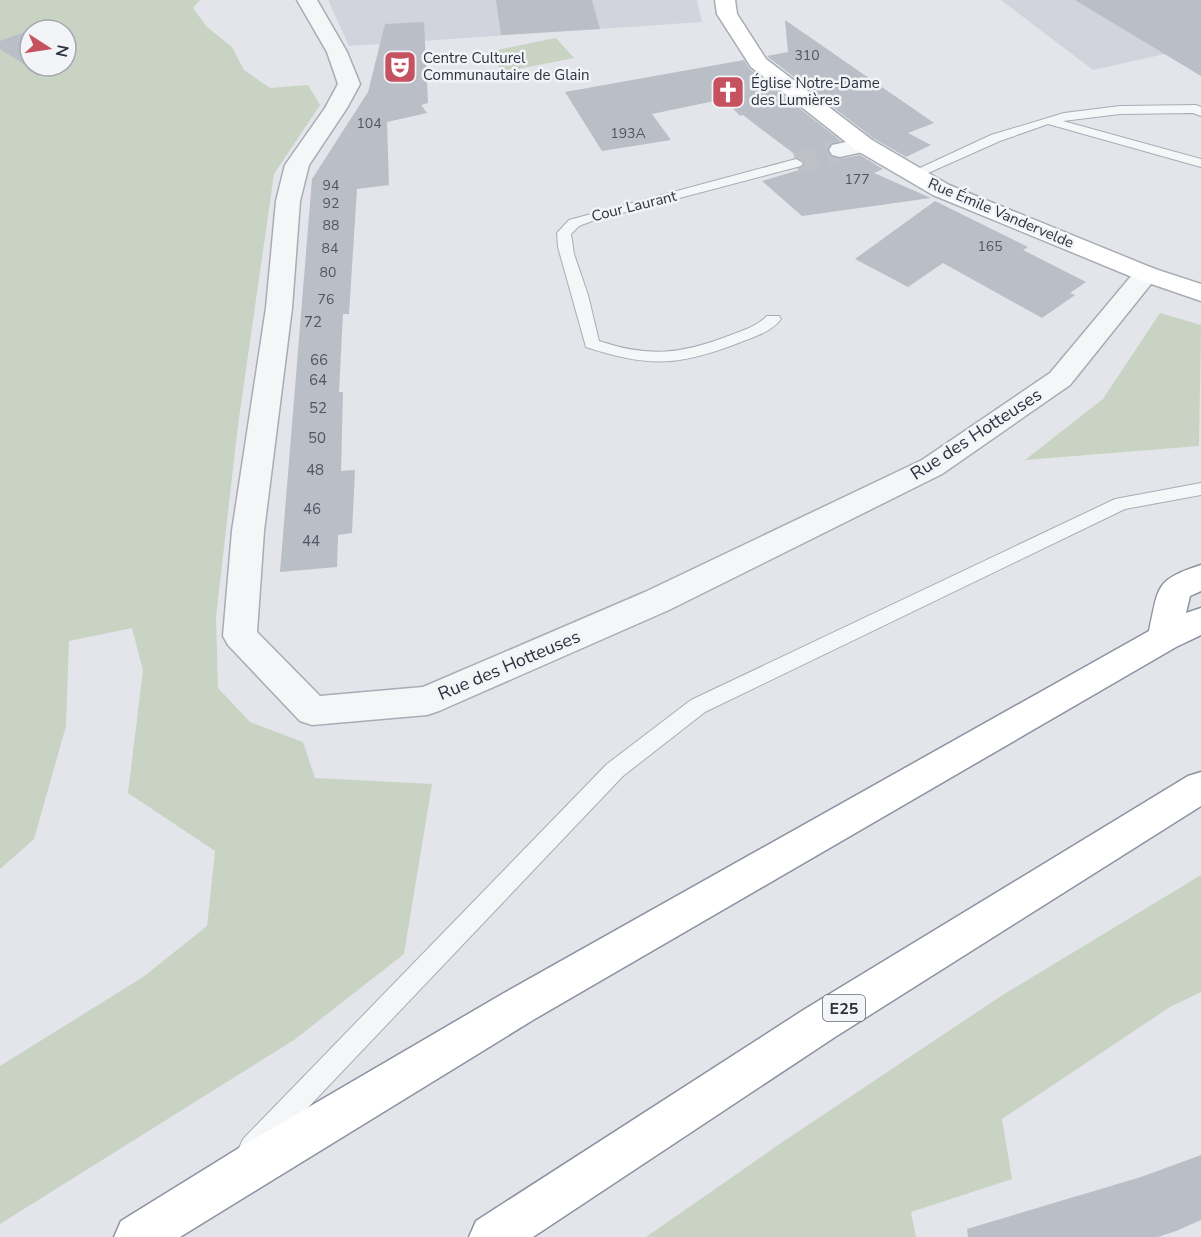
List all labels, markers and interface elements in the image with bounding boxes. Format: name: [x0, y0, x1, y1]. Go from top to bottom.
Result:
north arrow: [18, 18, 78, 78]
text: N: [50, 43, 74, 59]
house number: 310: [794, 46, 820, 65]
place label: Centre Culturel Communautaire de Glain: [423, 48, 590, 85]
theatre icon: Centre Culturel Communautaire de Glain: [382, 49, 418, 85]
place label: Église Notre-Dame des Lumières: [751, 73, 880, 110]
church icon: Église Notre-Dame des Lumières: [710, 74, 746, 110]
house number: 104: [356, 114, 382, 133]
house number: 193A: [610, 124, 646, 143]
house number: 177: [844, 170, 870, 189]
street label: Rue Émile Vandervelde: [925, 173, 1077, 253]
house number: 94: [323, 176, 339, 195]
street label: Cour Laurant: [589, 186, 679, 226]
house number: 92: [323, 194, 339, 213]
house number: 88: [323, 216, 339, 235]
house number: 165: [977, 237, 1003, 256]
house number: 84: [322, 239, 338, 258]
house number: 80: [320, 263, 336, 282]
house number: 76: [318, 290, 334, 309]
house number: 72: [304, 312, 322, 332]
house number: 66: [310, 350, 328, 370]
house number: 64: [309, 370, 327, 390]
street label: Rue des Hotteuses: [906, 383, 1046, 485]
house number: 52: [309, 398, 327, 418]
house number: 50: [308, 428, 326, 448]
house number: 48: [306, 460, 324, 480]
house number: 46: [303, 499, 321, 519]
house number: 44: [302, 531, 320, 551]
street label: Rue des Hotteuses: [434, 624, 584, 706]
road number: E25: [823, 995, 865, 1021]

